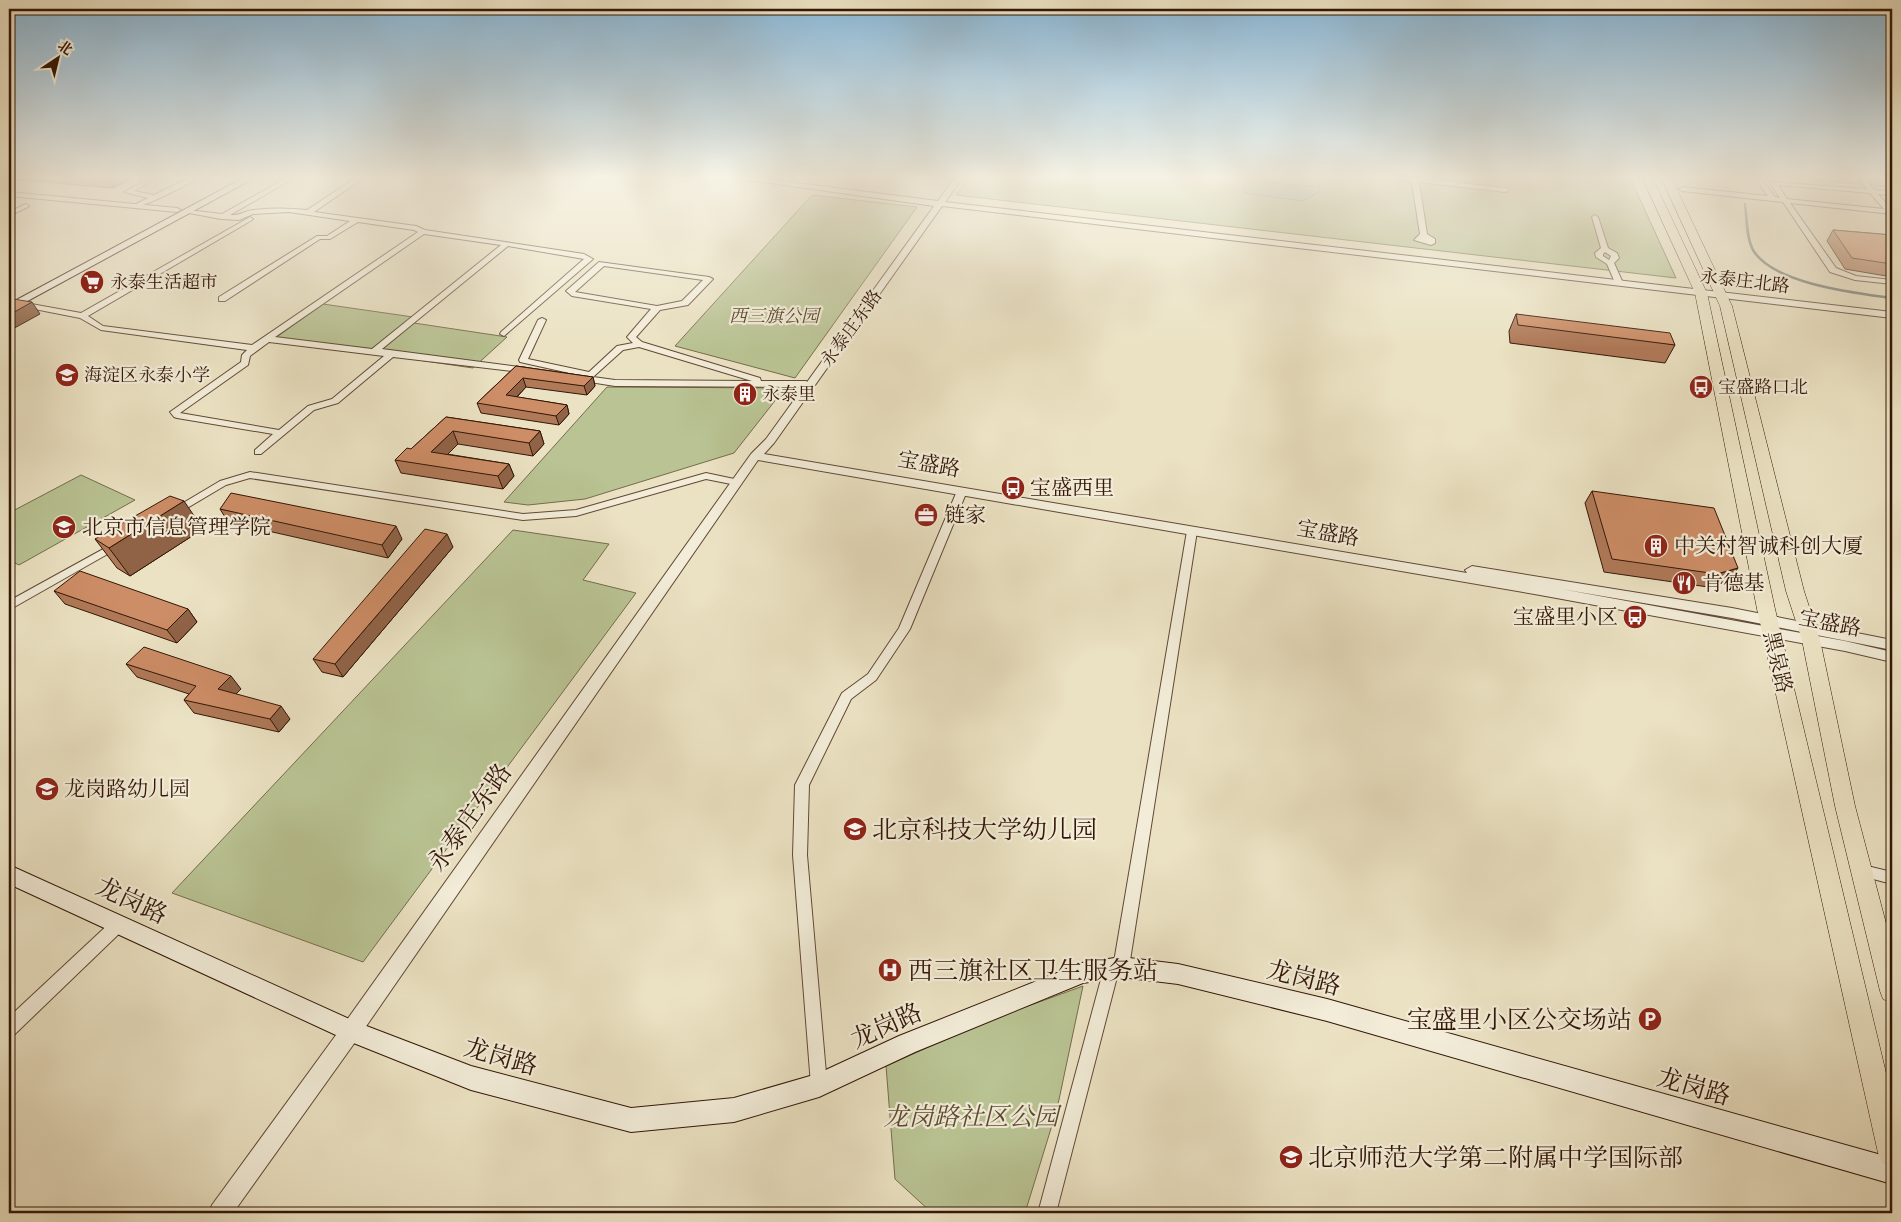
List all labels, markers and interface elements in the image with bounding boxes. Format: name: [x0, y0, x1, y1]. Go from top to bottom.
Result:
north arrow: [32, 32, 82, 82]
text: 北: [54, 36, 76, 60]
street label: 永泰庄北路: [1699, 264, 1791, 299]
supermarket icon: 永泰生活超市: [79, 269, 105, 295]
place label: 永泰生活超市: [110, 270, 218, 295]
street label: 永泰庄东路: [815, 285, 888, 372]
park label: 西三旗公园: [729, 304, 822, 329]
school or university icon: 海淀区永泰小学: [54, 362, 80, 388]
place label: 海淀区永泰小学: [84, 363, 210, 388]
bus stop icon: 宝盛路口北: [1688, 374, 1714, 400]
place label: 宝盛路口北: [1718, 375, 1808, 400]
building icon: 永泰里: [732, 381, 758, 407]
place label: 永泰里: [762, 382, 816, 407]
street label: 宝盛路: [895, 445, 962, 484]
place label: 宝盛西里: [1030, 474, 1114, 503]
bus stop icon: 宝盛西里: [1000, 475, 1026, 501]
place label: 链家: [944, 501, 986, 530]
office icon: 链家: [913, 502, 939, 528]
place label: 北京市信息管理学院: [82, 513, 271, 542]
school or university icon: 北京市信息管理学院: [51, 514, 77, 540]
street label: 宝盛路: [1294, 514, 1361, 553]
place label: 中关村智诚科创大厦: [1674, 532, 1863, 561]
building icon: 中关村智诚科创大厦: [1643, 533, 1669, 559]
place label: 肯德基: [1702, 569, 1765, 598]
restaurant icon: 肯德基: [1671, 570, 1697, 596]
place label: 宝盛里小区: [1513, 603, 1618, 632]
street label: 宝盛路: [1796, 603, 1864, 644]
bus stop icon: 宝盛里小区: [1622, 604, 1648, 630]
street label: 黑泉路: [1756, 628, 1799, 696]
street label: 永泰庄东路: [420, 757, 520, 879]
place label: 龙岗路幼儿园: [64, 775, 190, 804]
school or university icon: 龙岗路幼儿园: [34, 776, 60, 802]
place label: 北京科技大学幼儿园: [872, 813, 1097, 847]
school or university icon: 北京科技大学幼儿园: [842, 816, 868, 842]
street label: 龙岗路: [90, 870, 173, 932]
street label: 龙岗路: [1263, 952, 1344, 1004]
place label: 西三旗社区卫生服务站: [908, 954, 1158, 988]
hospital icon: 西三旗社区卫生服务站: [877, 957, 903, 983]
street label: 龙岗路: [845, 995, 928, 1057]
place label: 宝盛里小区公交场站: [1407, 1003, 1632, 1037]
parking icon: 宝盛里小区公交场站: [1637, 1006, 1663, 1032]
street label: 龙岗路: [460, 1030, 541, 1084]
street label: 龙岗路: [1653, 1060, 1734, 1114]
park label: 龙岗路社区公园: [883, 1100, 1062, 1134]
place label: 北京师范大学第二附属中学国际部: [1308, 1141, 1683, 1175]
school or university icon: 北京师范大学第二附属中学国际部: [1278, 1144, 1304, 1170]

